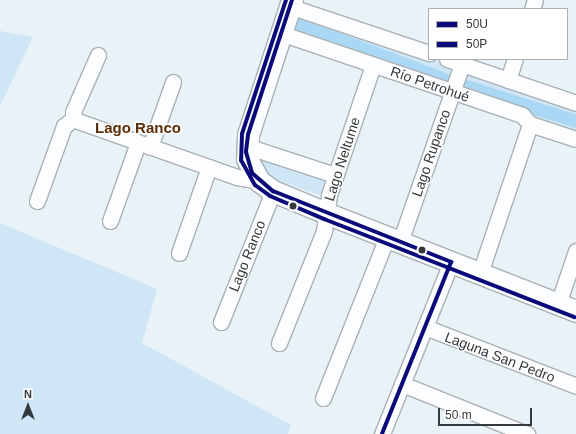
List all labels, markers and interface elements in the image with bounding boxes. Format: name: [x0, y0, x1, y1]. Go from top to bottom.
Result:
legend: [428, 8, 568, 60]
text: 50U: [466, 17, 488, 31]
text: 50P: [466, 37, 487, 51]
street label: Río Petrohué: [388, 63, 472, 105]
street label: Lago Rupanco: [408, 107, 454, 199]
street label: Lago Neltume: [321, 115, 363, 203]
district label: Lago Ranco: [95, 119, 181, 137]
unlabelled marker: [288, 201, 298, 211]
street label: Lago Ranco: [225, 218, 269, 294]
unlabelled marker: [417, 245, 427, 255]
street label: Laguna San Pedro: [442, 328, 558, 386]
north arrow: [8, 386, 48, 426]
text: N: [24, 388, 32, 400]
scale bar: [440, 400, 534, 426]
text: 50 m: [445, 408, 472, 422]

